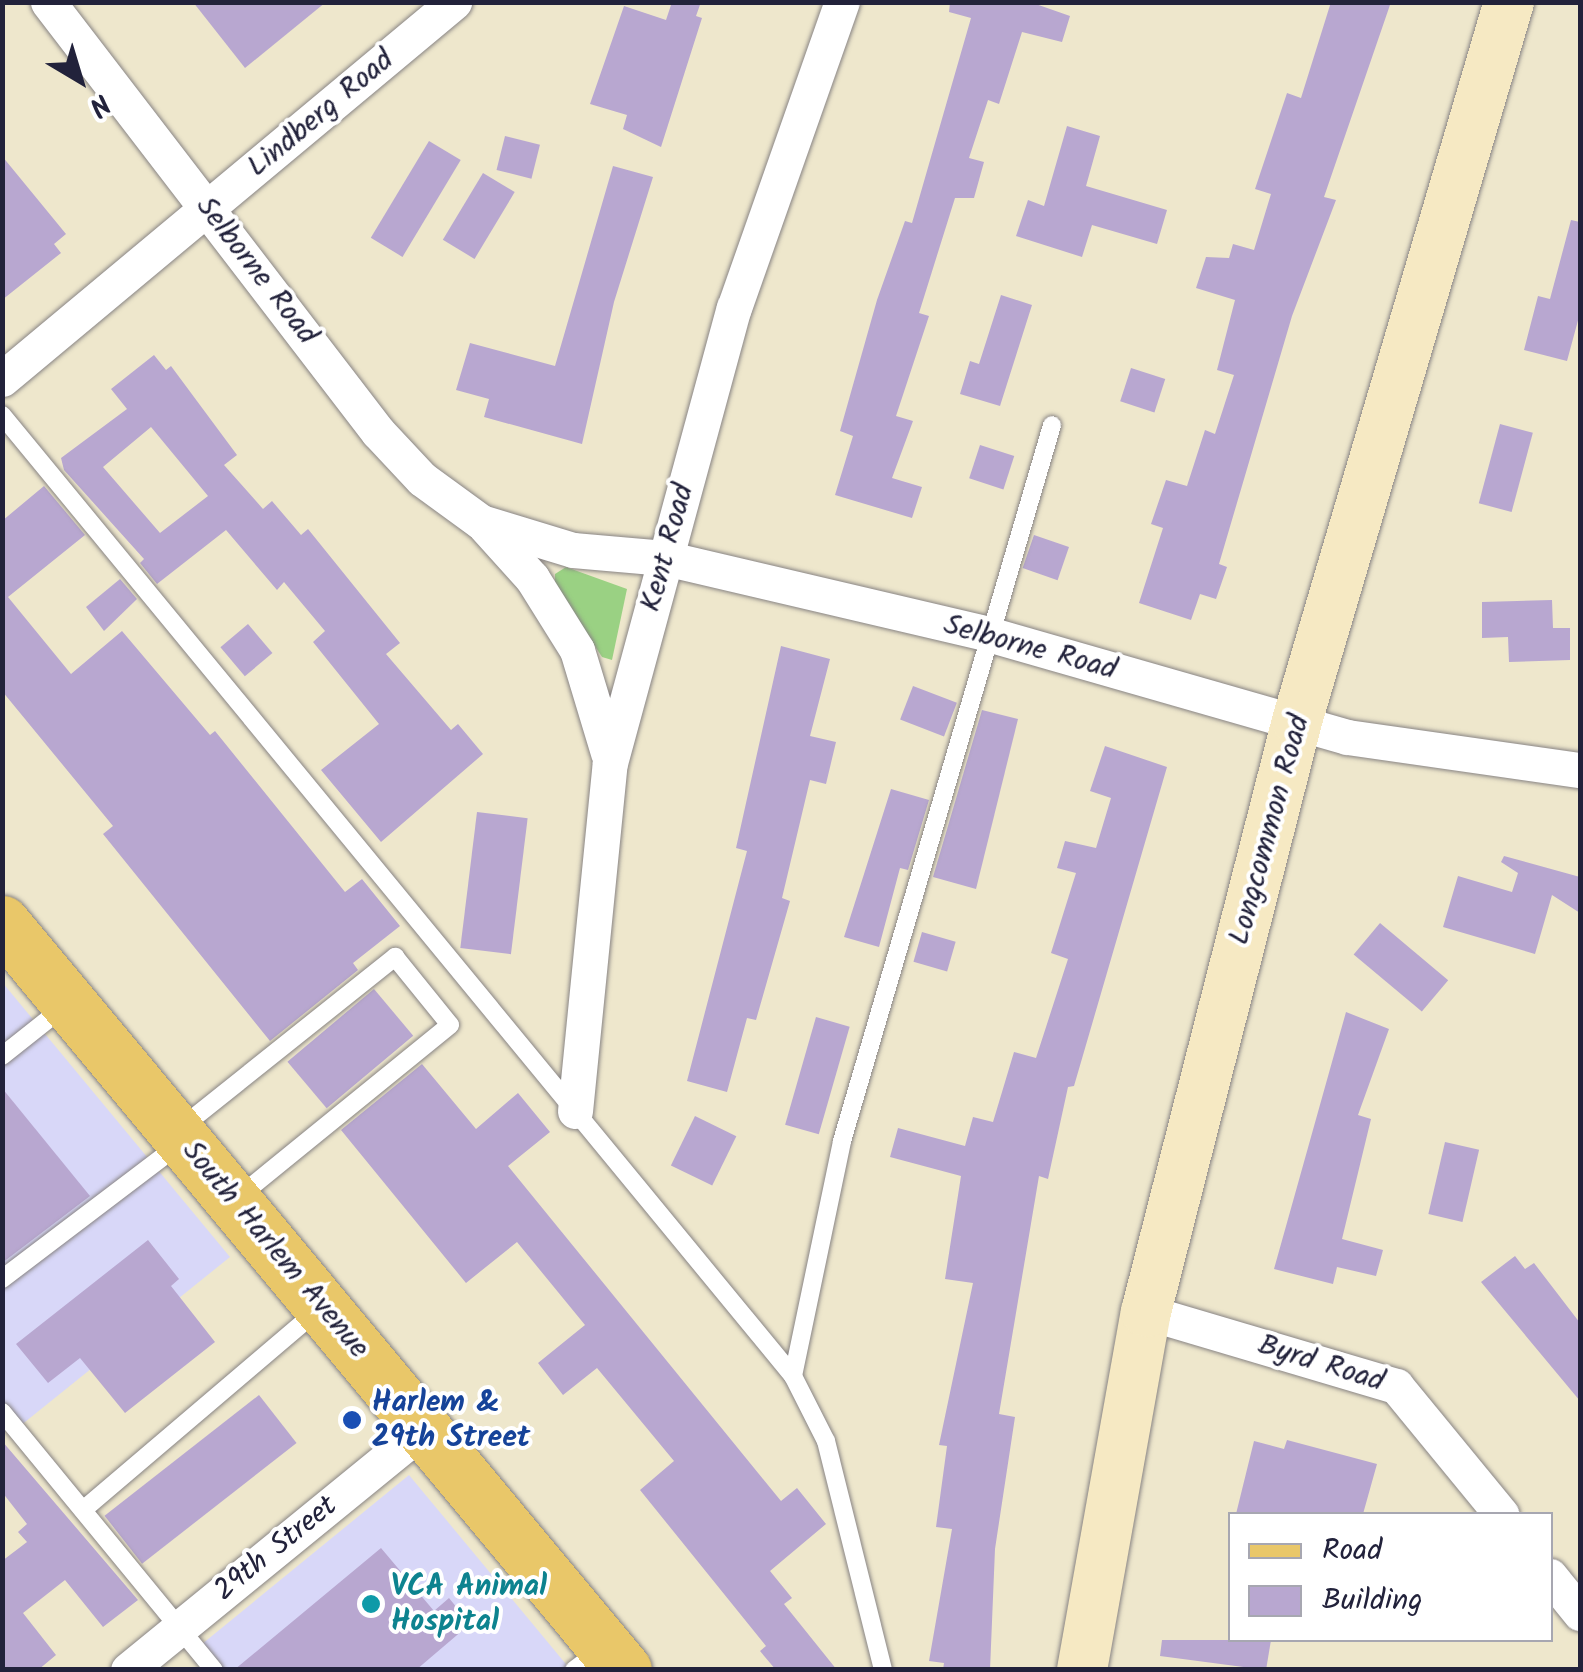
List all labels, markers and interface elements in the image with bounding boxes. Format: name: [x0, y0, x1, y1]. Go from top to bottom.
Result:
north arrow: [30, 30, 130, 130]
street label: Lindberg Road: [240, 42, 402, 186]
text: N: [78, 81, 120, 127]
street label: Selborne Road: [187, 190, 325, 352]
street label: Kent Road: [634, 480, 702, 616]
street label: Selborne Road: [940, 608, 1120, 688]
street label: Longcommon Road: [1222, 711, 1318, 949]
street label: South Harlem Avenue: [174, 1134, 376, 1366]
street label: Byrd Road: [1253, 1328, 1389, 1400]
place label: Harlem & 29th Street: [372, 1385, 530, 1456]
marker: Harlem & 29th Street: [341, 1409, 363, 1431]
street label: 29th Street: [207, 1488, 345, 1610]
legend: [1228, 1512, 1553, 1642]
text: Road: [1322, 1527, 1382, 1575]
place label: VCA Animal Hospital: [391, 1569, 547, 1640]
text: Building: [1322, 1577, 1422, 1625]
marker: VCA Animal Hospital: [360, 1593, 382, 1615]

